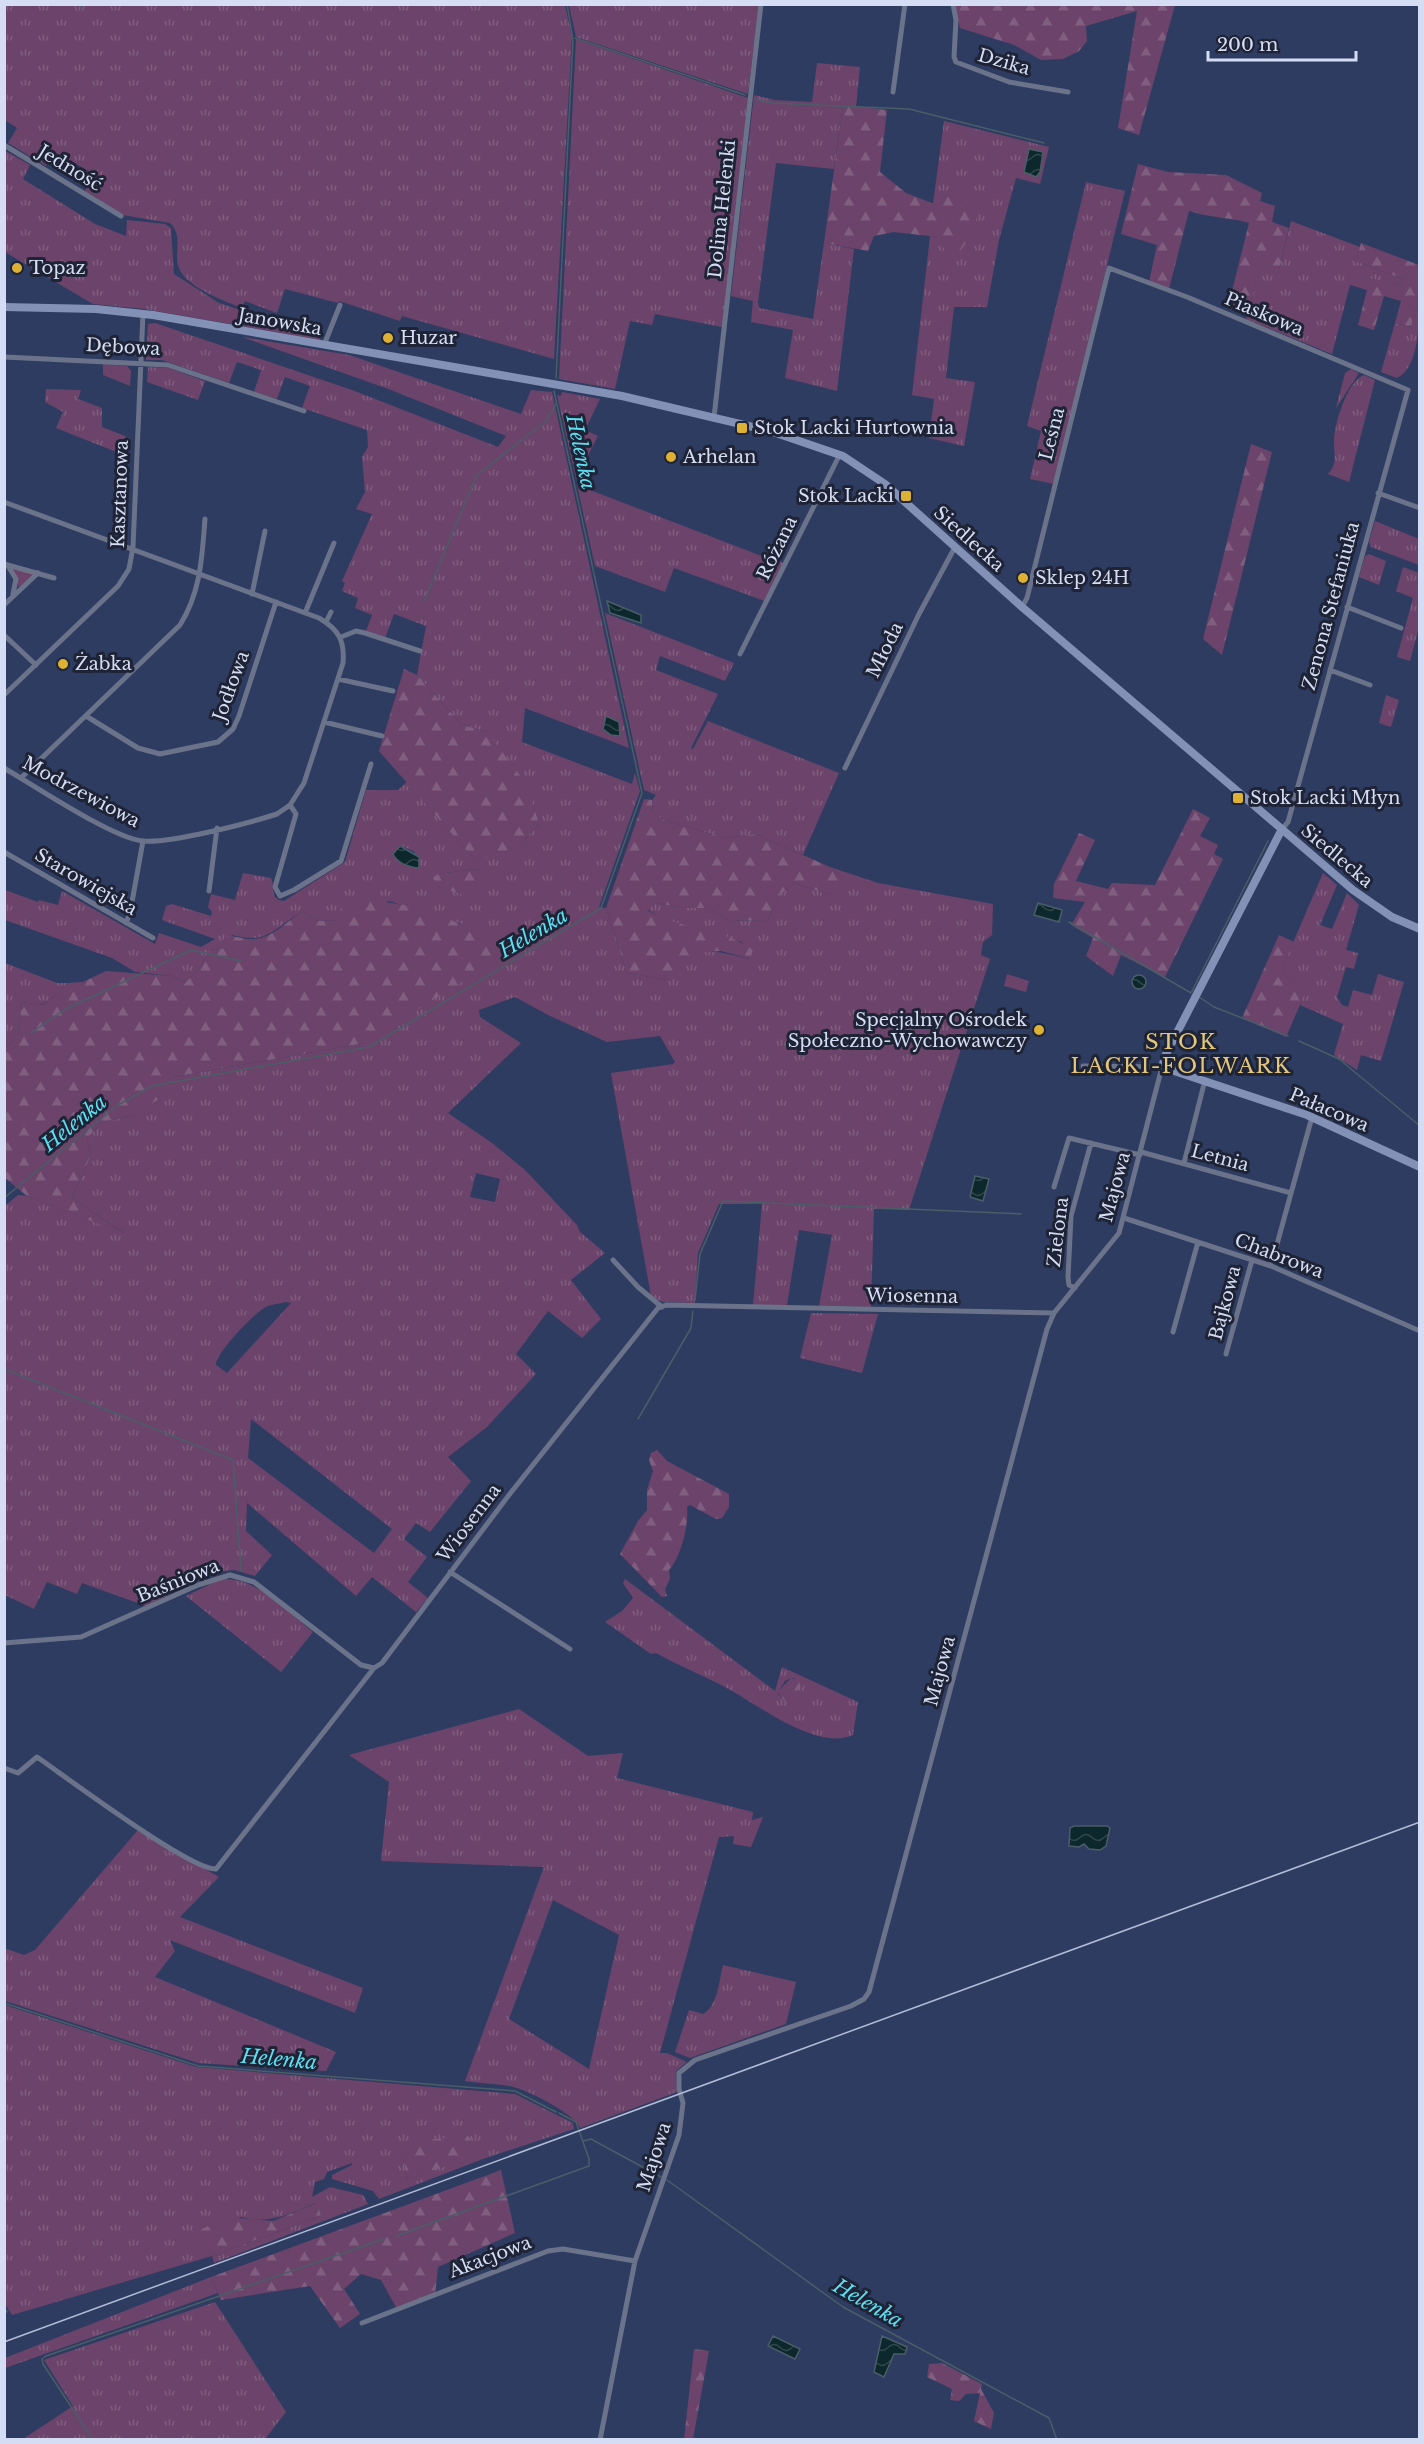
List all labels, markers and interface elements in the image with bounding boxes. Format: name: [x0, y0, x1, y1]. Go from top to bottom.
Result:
scale bar: [1208, 24, 1356, 62]
text: 200 m: [1217, 34, 1278, 56]
street label: Dzika: [975, 44, 1033, 80]
street label: Jedność: [32, 139, 106, 196]
street label: Dolina Helenki: [704, 139, 740, 279]
place label: Topaz: [29, 257, 85, 279]
marker: Topaz: [10, 261, 24, 275]
street label: Piaskowa: [1221, 288, 1307, 340]
street label: Janowska: [234, 303, 324, 340]
place label: Huzar: [400, 327, 457, 349]
marker: Huzar: [381, 331, 395, 345]
street label: Dębowa: [85, 334, 161, 360]
street label: Leśna: [1035, 405, 1069, 463]
water label: Helenka: [561, 411, 601, 492]
place label: Stok Lacki Hurtownia: [754, 417, 954, 439]
marker: Stok Lacki Hurtownia: [735, 421, 749, 435]
street label: Kasztanowa: [107, 440, 133, 548]
place label: Arhelan: [682, 446, 756, 468]
marker: Arhelan: [664, 450, 678, 464]
place label: Stok Lacki: [798, 485, 894, 507]
marker: Stok Lacki: [899, 489, 913, 503]
street label: Siedlecka: [929, 502, 1009, 576]
street label: Różana: [752, 513, 802, 583]
street label: Zenona Stefaniuka: [1298, 519, 1364, 693]
place label: Sklep 24H: [1035, 567, 1130, 589]
marker: Sklep 24H: [1016, 571, 1030, 585]
street label: Młoda: [862, 618, 908, 682]
street label: Jodłowa: [208, 648, 254, 726]
place label: Żabka: [75, 652, 132, 675]
marker: Żabka: [56, 657, 70, 671]
street label: Modrzewiowa: [19, 752, 143, 832]
place label: Stok Lacki Młyn: [1250, 787, 1401, 809]
marker: Stok Lacki Młyn: [1231, 791, 1245, 805]
street label: Siedlecka: [1297, 820, 1377, 892]
street label: Starowiejska: [31, 844, 141, 920]
water label: Helenka: [493, 903, 572, 963]
place label: Specjalny Ośrodek Społeczno-Wychowawczy: [788, 1009, 1027, 1052]
marker: Specjalny Ośrodek Społeczno-Wychowawczy: [1032, 1023, 1046, 1037]
district label: STOK LACKI-FOLWARK: [1070, 1029, 1292, 1079]
street label: Pałacowa: [1286, 1083, 1372, 1137]
water label: Helenka: [36, 1090, 111, 1157]
street label: Letnia: [1189, 1140, 1251, 1176]
street label: Majowa: [1095, 1150, 1135, 1224]
street label: Zielona: [1043, 1196, 1073, 1268]
street label: Chabrowa: [1231, 1229, 1327, 1283]
street label: Bajkowa: [1205, 1263, 1245, 1343]
street label: Wiosenna: [865, 1284, 958, 1308]
street label: Wiosenna: [432, 1480, 506, 1567]
street label: Baśniowa: [134, 1554, 222, 1608]
street label: Majowa: [920, 1634, 960, 1708]
water label: Helenka: [239, 2044, 318, 2074]
street label: Majowa: [632, 2120, 676, 2194]
street label: Akacjowa: [445, 2231, 534, 2283]
water label: Helenka: [828, 2273, 907, 2332]

